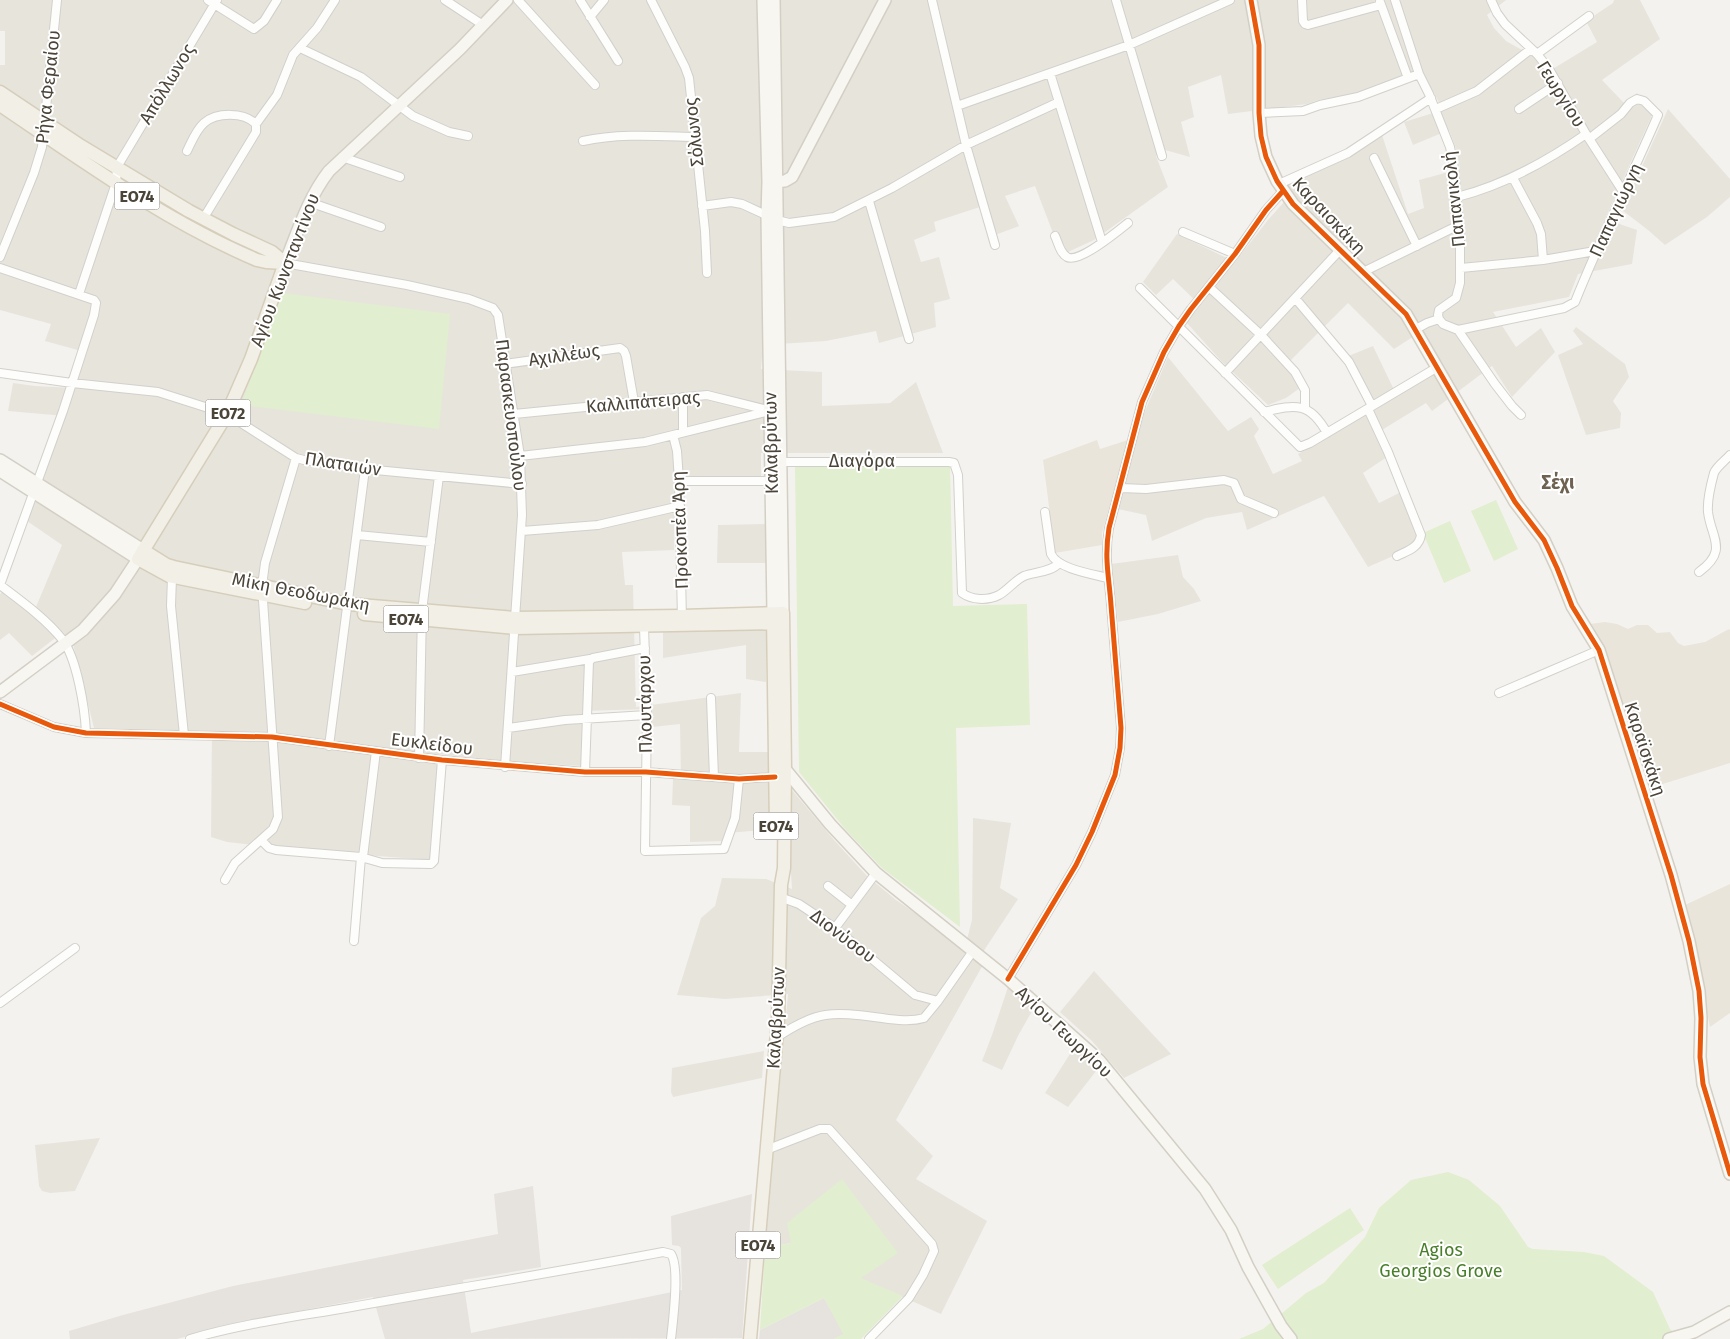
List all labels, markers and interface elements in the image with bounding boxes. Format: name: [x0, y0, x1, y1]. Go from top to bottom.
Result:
street label: Ρήγα Φεραίου: [31, 29, 65, 145]
street label: Απόλλωνος: [134, 39, 200, 128]
street label: Γεωργίου: [1532, 57, 1590, 131]
street label: Σόλωνος: [679, 96, 709, 167]
street label: Παπανικολή: [1438, 150, 1470, 248]
street label: Παπαγιώργη: [1585, 159, 1647, 261]
street label: Καραισκάκη: [1288, 173, 1370, 259]
road number: ΕΟ74: [114, 182, 160, 210]
street label: Αγίου Κωνσταντίνου: [246, 190, 324, 350]
street label: Παρασκευοπούλου: [491, 338, 531, 492]
street label: Αχιλλέως: [527, 339, 602, 371]
street label: Καλλιπάτειρας: [585, 386, 702, 418]
street label: Καλαβρύτων: [759, 391, 783, 494]
road number: ΕΟ72: [206, 399, 250, 426]
street label: Πλαταιών: [303, 447, 383, 481]
street label: Διαγόρα: [829, 450, 895, 472]
street label: Προκοπέα Άρη: [667, 470, 693, 590]
district label: Σέχι: [1542, 471, 1574, 494]
street label: Μίκη Θεοδωράκη: [230, 568, 372, 616]
road number: ΕΟ74: [384, 606, 428, 632]
street label: Πλουτάρχου: [633, 655, 657, 753]
street label: Καραϊσκάκη: [1619, 699, 1671, 799]
street label: Ευκλείδου: [390, 728, 474, 760]
road number: ΕΟ74: [754, 812, 798, 839]
street label: Διονύσου: [806, 904, 880, 968]
street label: Καλαβρύτων: [762, 966, 790, 1070]
street label: Αγίου Γεωργίου: [1011, 982, 1117, 1082]
road number: ΕΟ74: [736, 1232, 780, 1258]
park label: Agios Georgios Grove: [1379, 1239, 1503, 1282]

